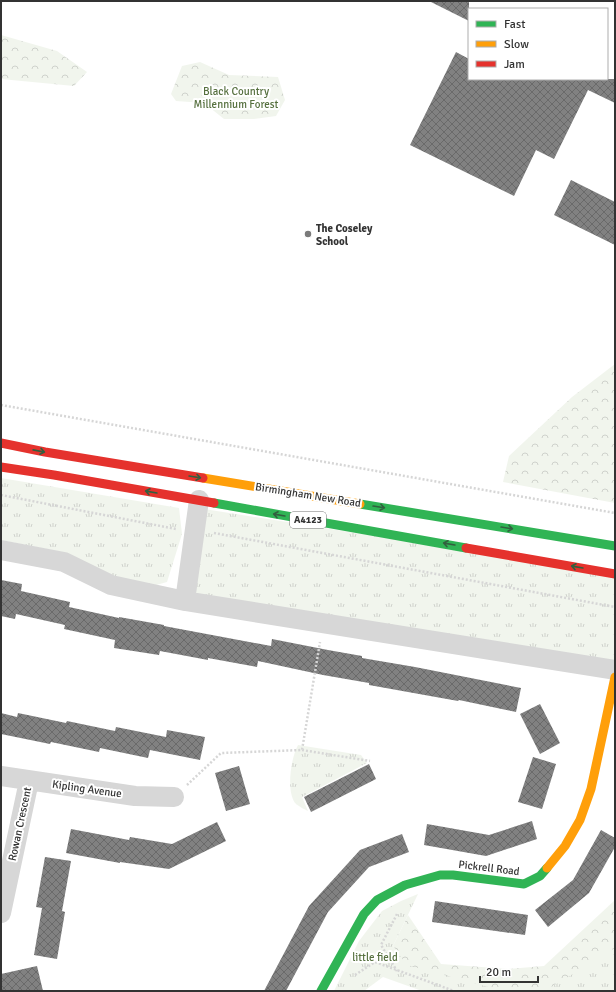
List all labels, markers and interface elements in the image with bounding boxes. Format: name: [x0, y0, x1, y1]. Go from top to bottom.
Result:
legend: [468, 8, 608, 80]
text: Fast: [504, 17, 525, 32]
text: Slow: [504, 37, 529, 52]
text: Jam: [504, 57, 525, 72]
park label: Black Country Millennium Forest: [194, 85, 279, 111]
place label: The Coseley School: [316, 222, 373, 248]
marker: The Coseley School: [303, 229, 313, 239]
one-way arrow: [32, 447, 45, 455]
one-way arrow: [188, 473, 201, 481]
street label: Birmingham New Road: [254, 480, 362, 510]
one-way arrow: [145, 488, 158, 496]
one-way arrow: [372, 503, 385, 511]
one-way arrow: [273, 510, 286, 518]
road number: A4123: [290, 512, 326, 528]
one-way arrow: [500, 524, 513, 532]
one-way arrow: [442, 540, 455, 548]
one-way arrow: [570, 563, 583, 571]
street label: Kipling Avenue: [51, 778, 123, 800]
street label: Rowan Crescent: [6, 786, 34, 862]
street label: Pickrell Road: [458, 858, 521, 878]
park label: little field: [352, 951, 398, 964]
scale bar: [480, 958, 538, 984]
text: 20 m: [486, 965, 511, 980]

